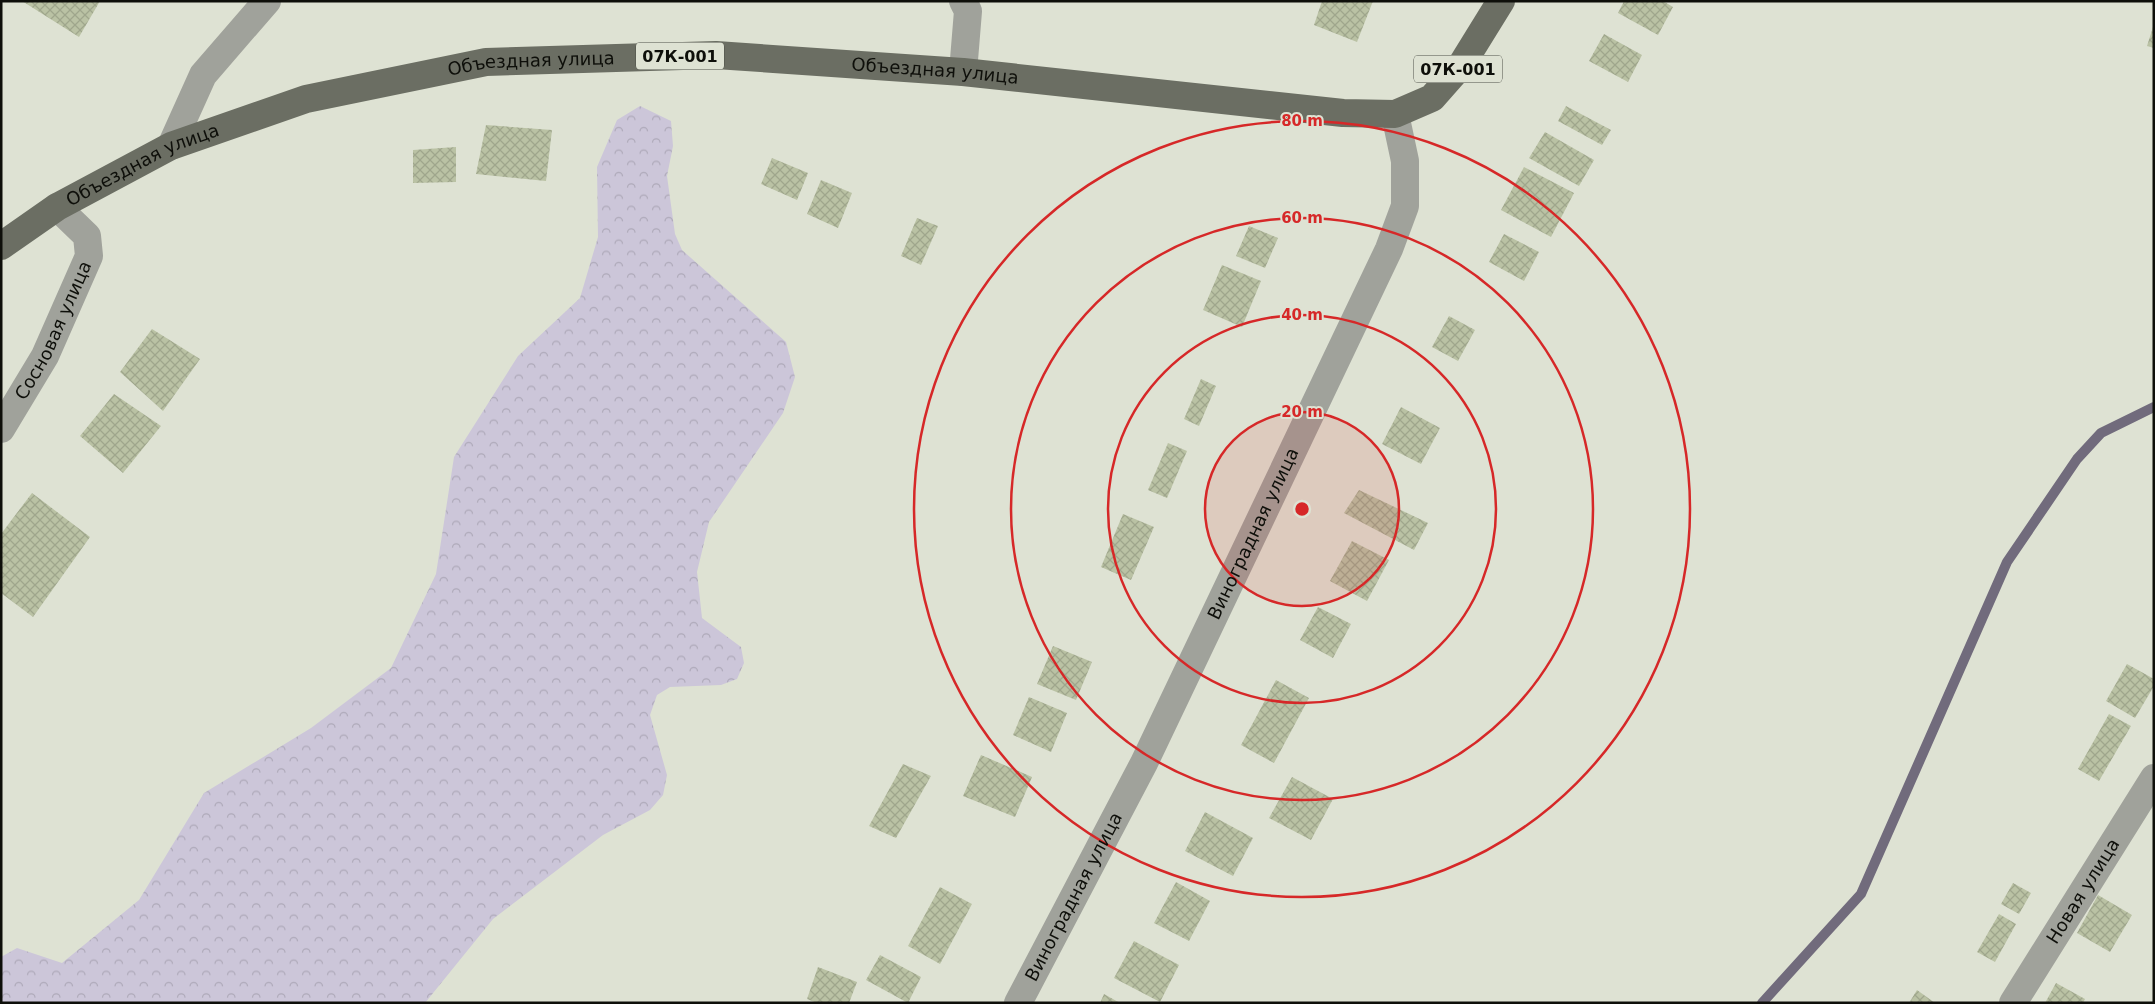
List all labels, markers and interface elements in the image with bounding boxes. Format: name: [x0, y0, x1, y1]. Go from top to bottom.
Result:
road number: 07К-001: [636, 42, 724, 70]
street label: Объездная улица: [446, 47, 615, 80]
street label: Объездная улица: [851, 53, 1020, 88]
road number: 07К-001: [1414, 56, 1502, 82]
text: 80 m: [1281, 112, 1323, 130]
street label: Объездная улица: [62, 119, 222, 210]
text: 60 m: [1281, 209, 1323, 227]
street label: Сосновая улица: [10, 258, 95, 403]
text: 40 m: [1281, 306, 1323, 324]
text: 20 m: [1281, 403, 1323, 421]
street label: Виноградная улица: [1203, 444, 1303, 623]
centre of rings: [1293, 500, 1311, 518]
street label: Виноградная улица: [1020, 809, 1126, 985]
street label: Новая улица: [2042, 834, 2123, 947]

